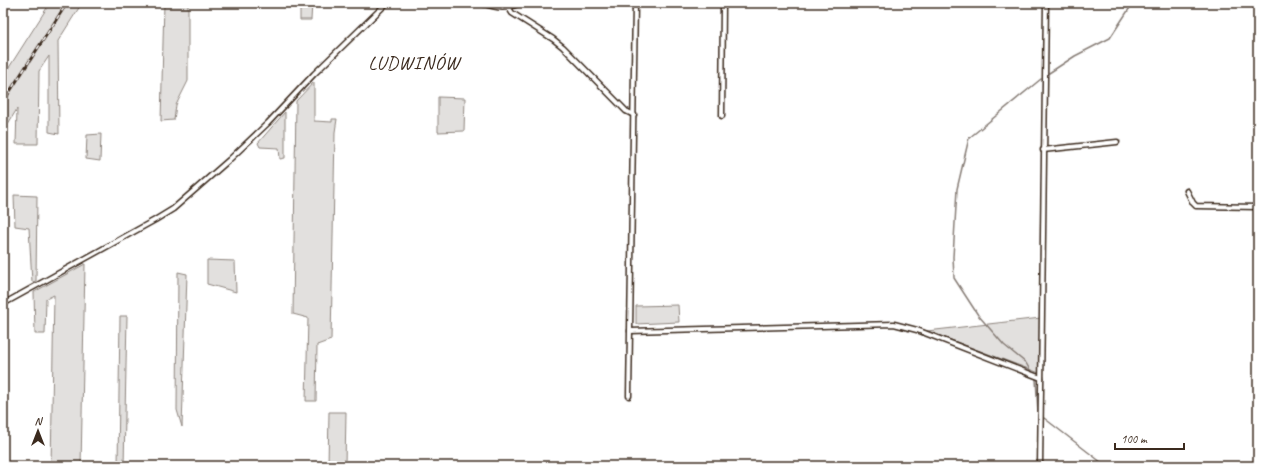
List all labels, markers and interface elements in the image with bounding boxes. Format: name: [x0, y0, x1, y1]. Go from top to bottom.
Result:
district label: LUDWINÓW: [368, 51, 462, 75]
north arrow: [18, 411, 58, 451]
text: N: [35, 414, 44, 428]
scale bar: [1115, 425, 1184, 451]
text: 100 m: [1121, 431, 1148, 447]

